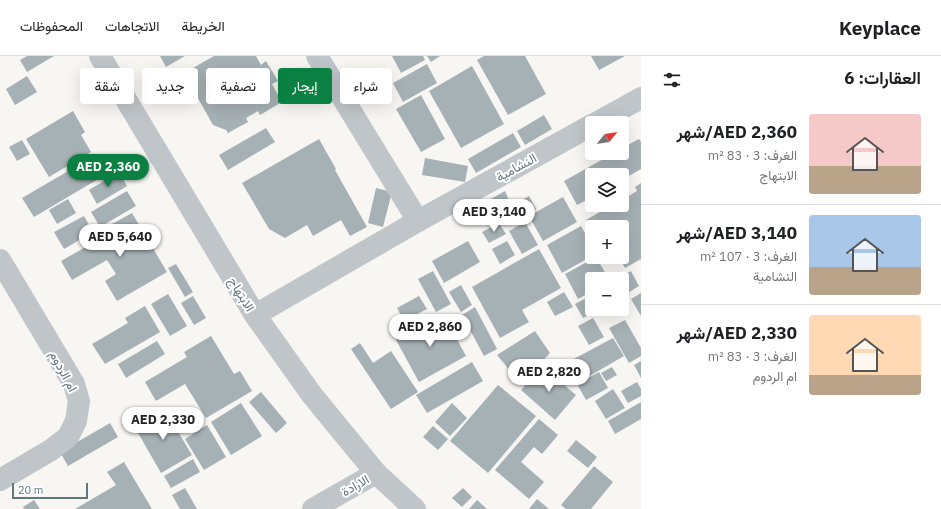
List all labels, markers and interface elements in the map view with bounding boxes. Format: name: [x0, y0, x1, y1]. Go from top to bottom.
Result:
text: Keyplace: [839, 16, 921, 40]
text: المحفوظات: [20, 17, 83, 35]
text: الاتجاهات: [105, 17, 159, 35]
text: الخريطة: [181, 17, 225, 35]
text: العقارات: 6: [844, 67, 921, 89]
chip: شقة: [80, 68, 134, 104]
chip: جديد: [142, 68, 198, 104]
chip: تصفية: [206, 68, 270, 104]
chip: إيجار: [278, 68, 332, 104]
chip: شراء: [340, 68, 392, 104]
icon: filters: [661, 69, 683, 91]
north arrow: [585, 116, 629, 160]
map controls: [585, 116, 629, 316]
text: AED 2,360/شهر: [676, 121, 797, 143]
icon: home: [841, 130, 889, 178]
text: الغرف: 3 · 83 m²: [708, 147, 797, 164]
street label: النشامية: [493, 149, 540, 186]
pin: AED 2,360: [62, 154, 154, 188]
text: AED 2,360: [76, 158, 140, 175]
text: الابتهاج: [760, 167, 797, 184]
button: layers: [585, 168, 629, 212]
pin: AED 3,140: [448, 199, 540, 233]
text: AED 3,140: [462, 203, 526, 220]
button: +: [585, 220, 629, 264]
text: AED 3,140/شهر: [676, 222, 797, 244]
pin: AED 5,640: [74, 224, 166, 258]
text: AED 5,640: [88, 228, 152, 245]
icon: home: [841, 231, 889, 279]
text: الغرف: 3 · 107 m²: [700, 248, 797, 265]
text: النشامية: [753, 268, 797, 285]
button: −: [585, 272, 629, 316]
street label: الابتهاج: [224, 274, 259, 315]
pin: AED 2,860: [384, 314, 476, 348]
text: AED 2,860: [398, 318, 462, 335]
text: AED 2,330/شهر: [676, 322, 797, 344]
icon: home: [841, 331, 889, 379]
street label: ام الردوم: [46, 348, 81, 395]
text: الغرف: 3 · 83 m²: [708, 348, 797, 365]
pin: AED 2,820: [503, 359, 595, 393]
text: AED 2,820: [517, 363, 581, 380]
text: ام الردوم: [753, 368, 797, 385]
pin: AED 2,330: [117, 407, 209, 441]
text: AED 2,330: [131, 411, 195, 428]
street label: الارادة: [338, 471, 372, 500]
scale bar: [12, 481, 88, 500]
text: 20 m: [18, 483, 43, 497]

